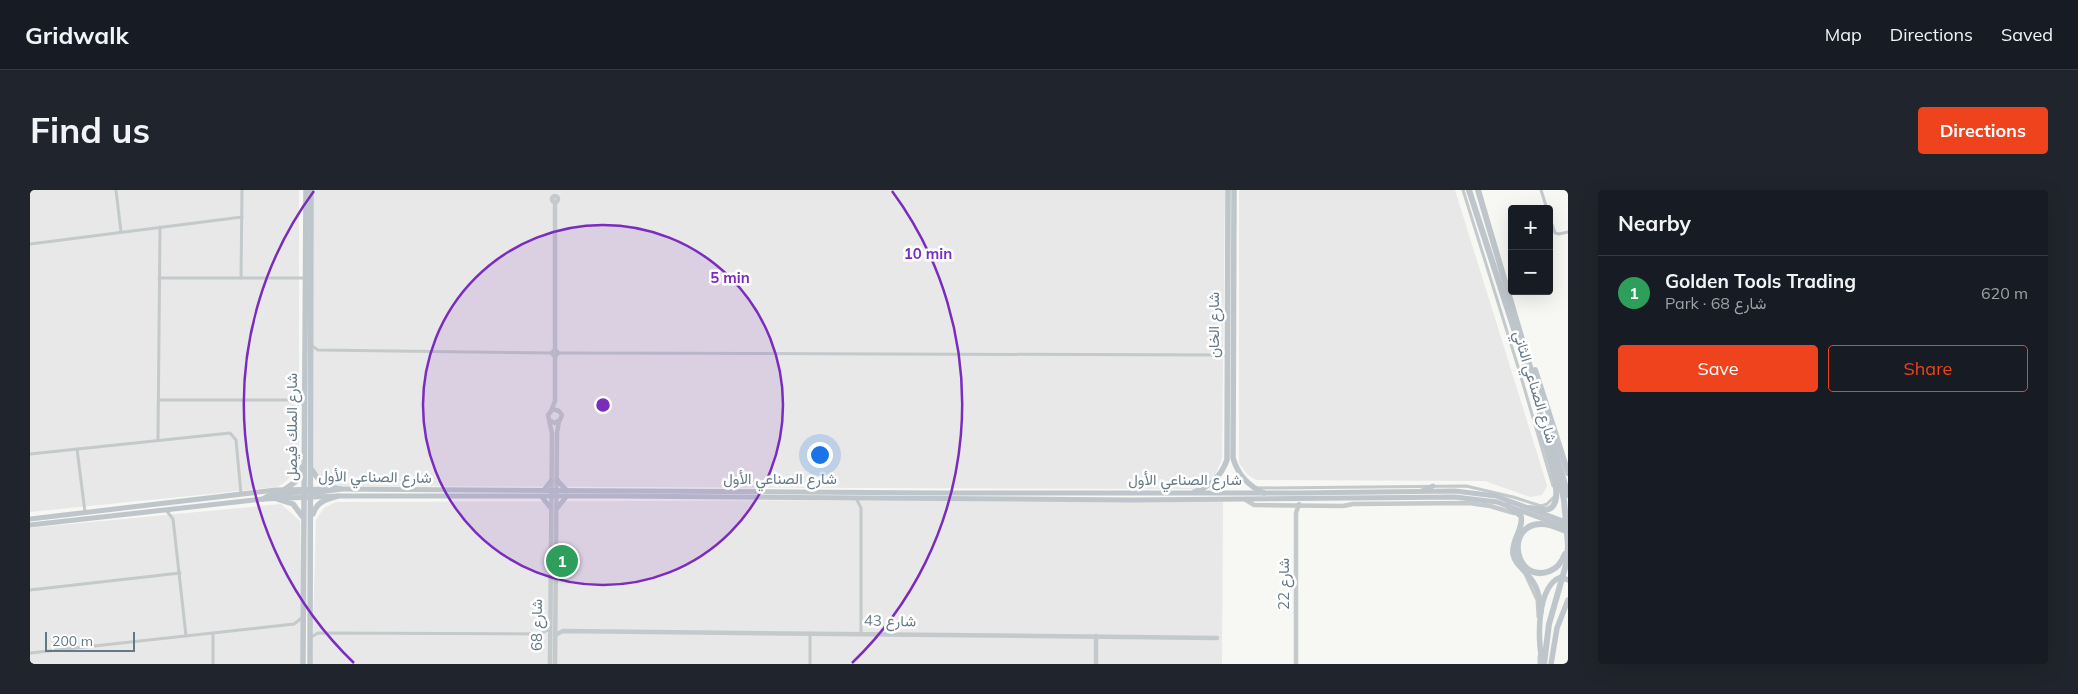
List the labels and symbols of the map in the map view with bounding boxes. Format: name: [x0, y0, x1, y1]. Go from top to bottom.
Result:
text: 10 min: [904, 244, 952, 263]
text: 5 min: [710, 268, 750, 287]
street label: شارع الخان: [1204, 292, 1225, 358]
street label: شارع الصناعي الثاني: [1506, 328, 1562, 447]
street label: شارع الملك فيصل: [282, 373, 303, 481]
centre of rings: [594, 396, 612, 414]
your location: [807, 442, 833, 468]
street label: شارع الصناعي الأول: [318, 466, 432, 491]
street label: شارع الصناعي الأول: [723, 469, 837, 492]
street label: شارع الصناعي الأول: [1128, 470, 1242, 493]
pin: 1: [546, 542, 578, 580]
street label: شارع 22: [1274, 558, 1295, 610]
street label: شارع 68: [527, 599, 548, 651]
street label: شارع 43: [864, 611, 916, 632]
scale bar: [45, 629, 135, 652]

